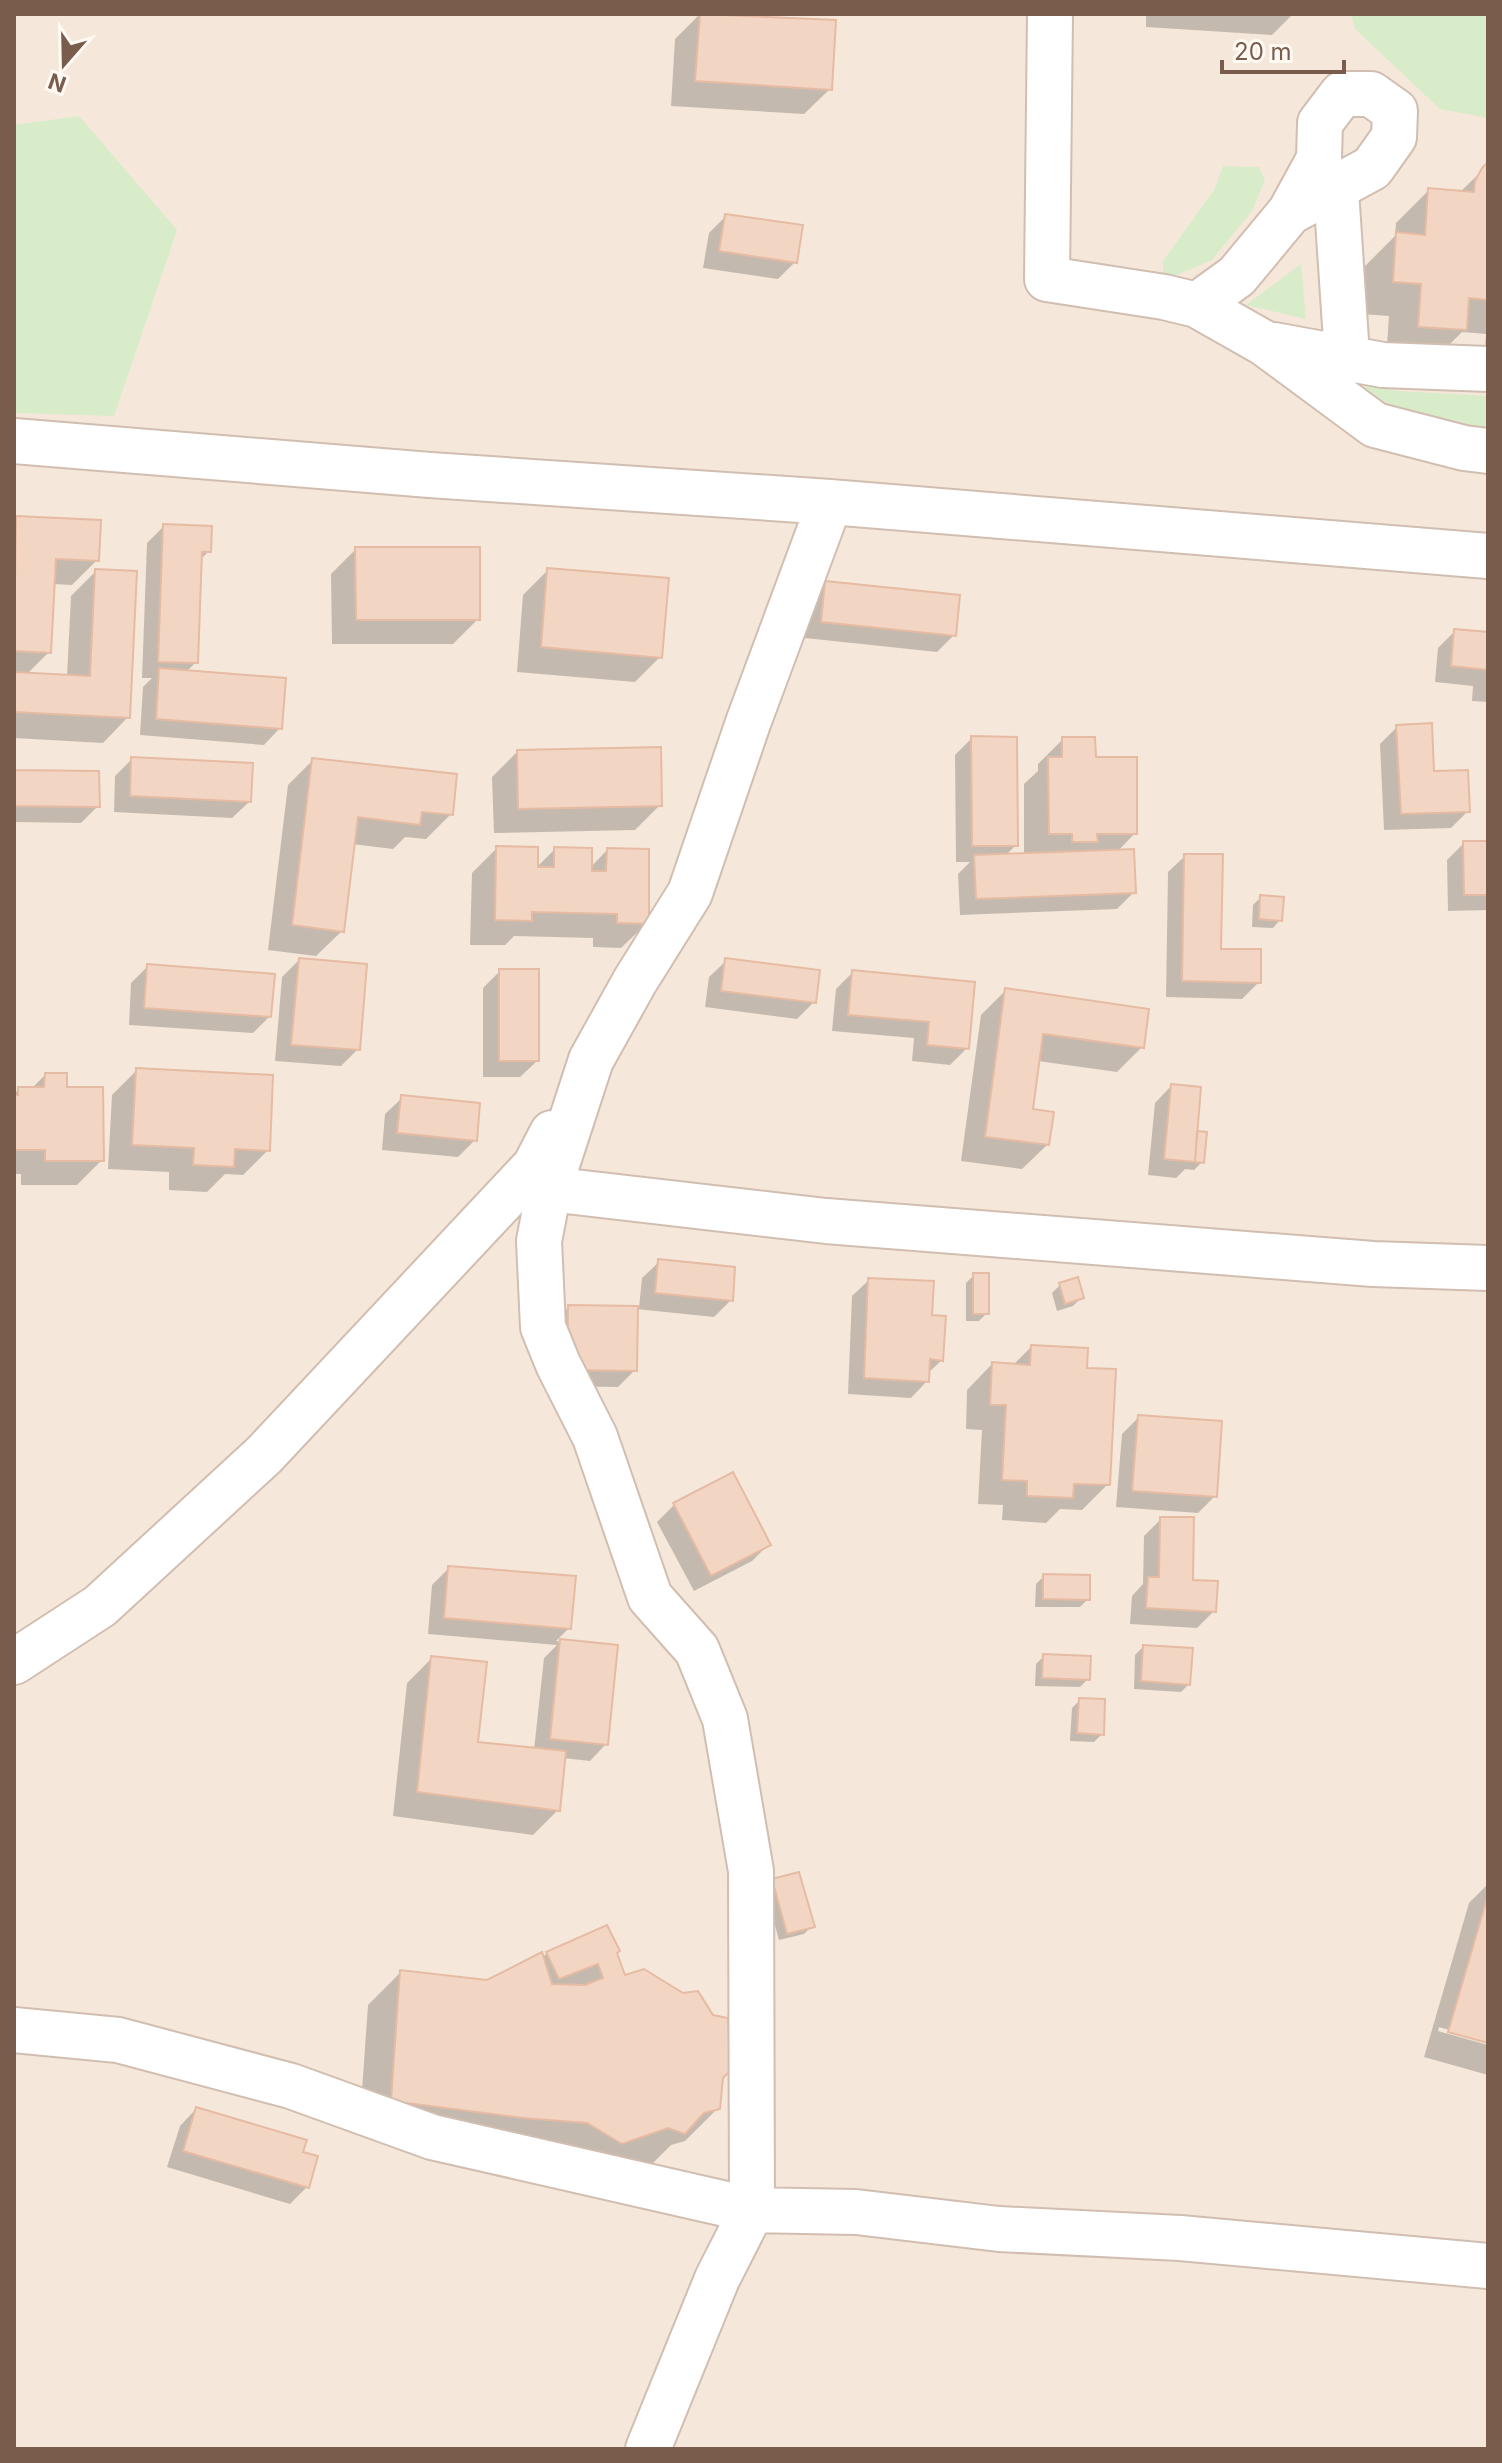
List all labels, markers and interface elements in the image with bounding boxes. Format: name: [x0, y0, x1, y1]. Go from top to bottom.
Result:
north arrow: [24, 24, 104, 104]
scale bar: [1222, 24, 1344, 74]
text: 20 m: [1234, 37, 1292, 66]
text: N: [45, 68, 69, 98]

